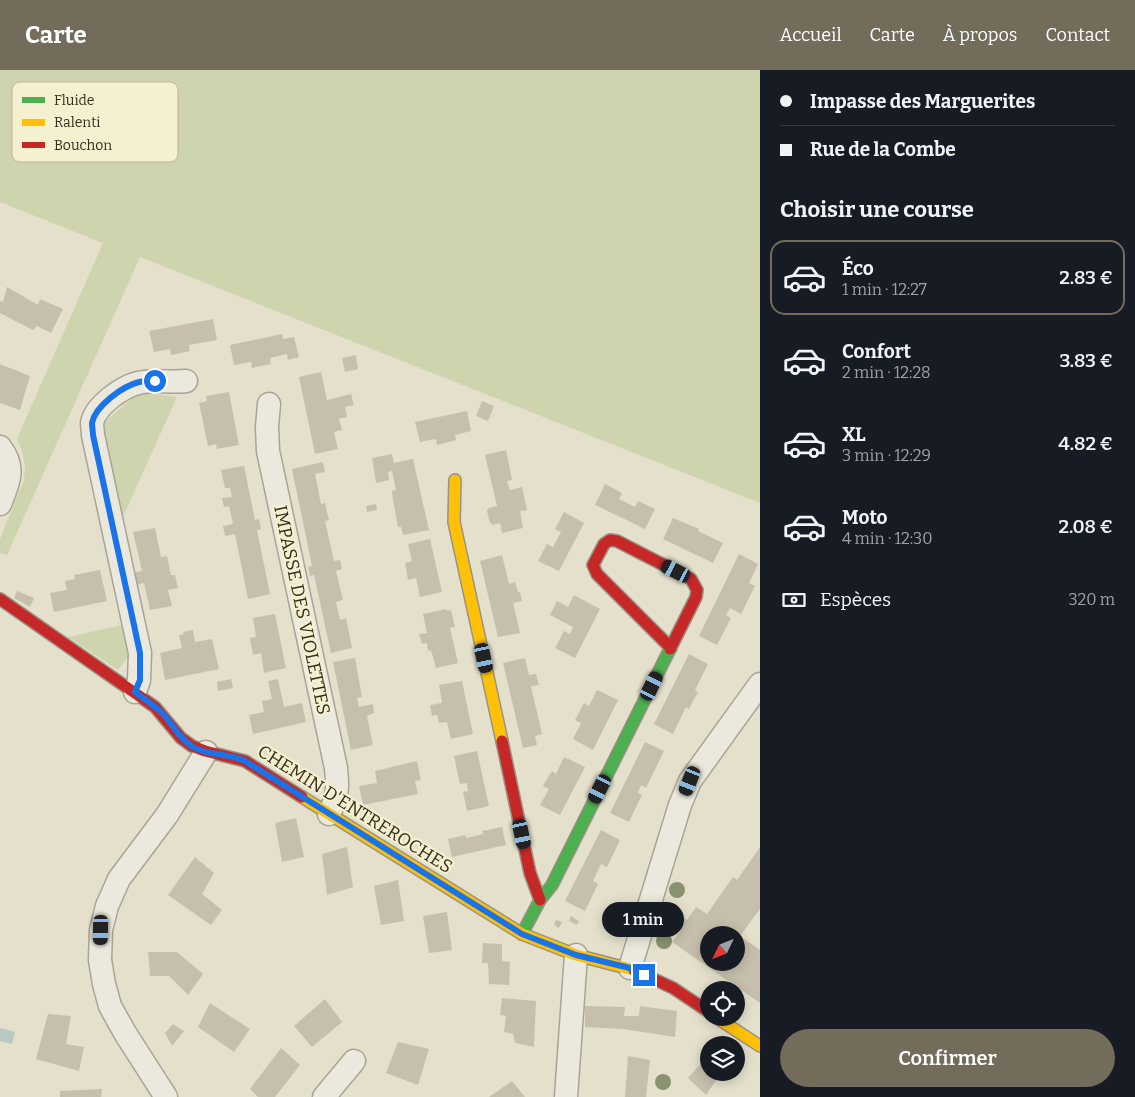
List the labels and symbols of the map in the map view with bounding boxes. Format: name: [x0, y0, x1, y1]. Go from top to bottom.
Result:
legend: [12, 82, 178, 162]
text: Fluide: [54, 92, 95, 109]
text: Ralenti: [54, 114, 100, 131]
text: Bouchon: [54, 137, 112, 154]
route start: [144, 370, 166, 392]
street label: IMPASSE DES VIOLETTES: [269, 503, 335, 717]
car: [659, 558, 692, 584]
car: [473, 642, 494, 674]
car: [638, 669, 665, 703]
street label: CHEMIN D'ENTREROCHES: [254, 740, 456, 878]
car: [677, 764, 702, 798]
car: [586, 772, 613, 806]
car: [511, 818, 532, 850]
callout: 1 min: [603, 902, 685, 938]
car: [93, 915, 108, 945]
north arrow: [700, 926, 745, 971]
route end: [633, 964, 655, 986]

